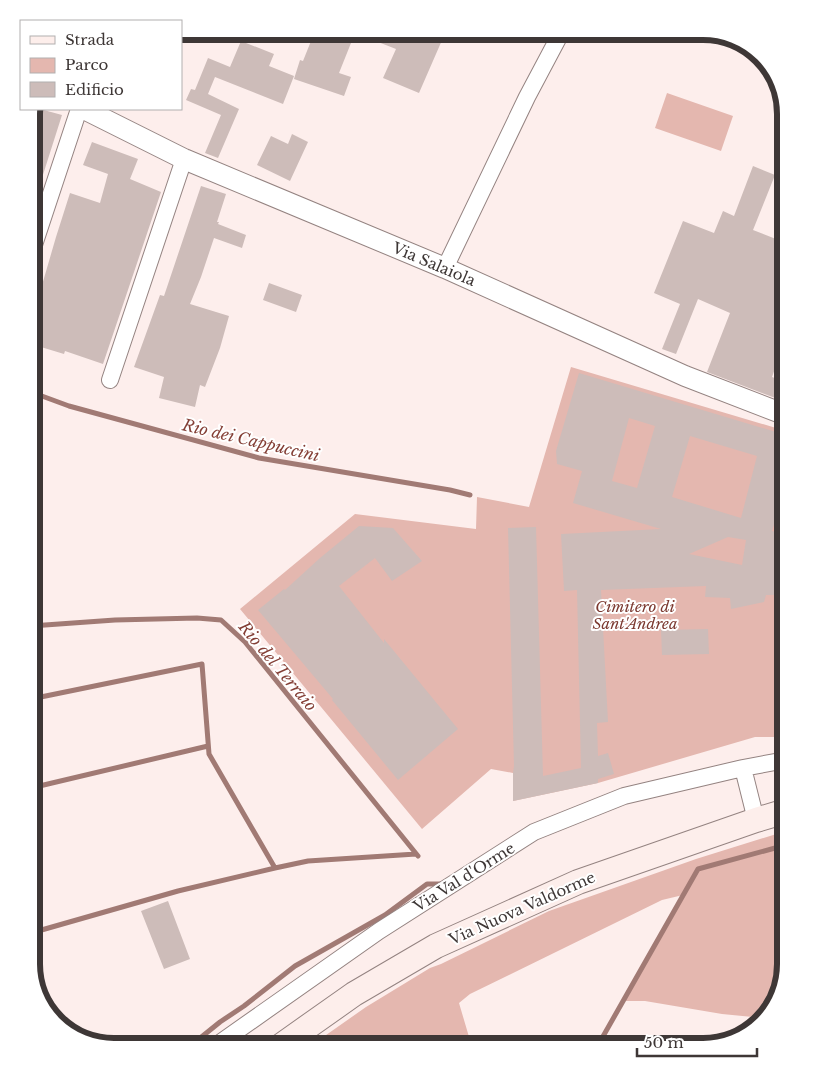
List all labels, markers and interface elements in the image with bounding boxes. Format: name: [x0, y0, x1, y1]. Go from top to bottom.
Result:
legend: [20, 20, 182, 110]
text: Strada: [65, 30, 115, 49]
text: Parco: [65, 55, 108, 74]
text: Edificio: [65, 80, 124, 99]
street label: Via Salaiola: [389, 238, 479, 290]
water label: Rio dei Cappuccini: [180, 414, 322, 466]
park label: Cimitero di Sant'Andrea: [593, 597, 678, 633]
water label: Rio del Terraio: [234, 616, 321, 715]
street label: Via Val d'Orme: [409, 838, 518, 916]
street label: Via Nuova Valdorme: [445, 867, 598, 949]
scale bar: [637, 1026, 757, 1058]
text: 50 m: [644, 1033, 684, 1052]

